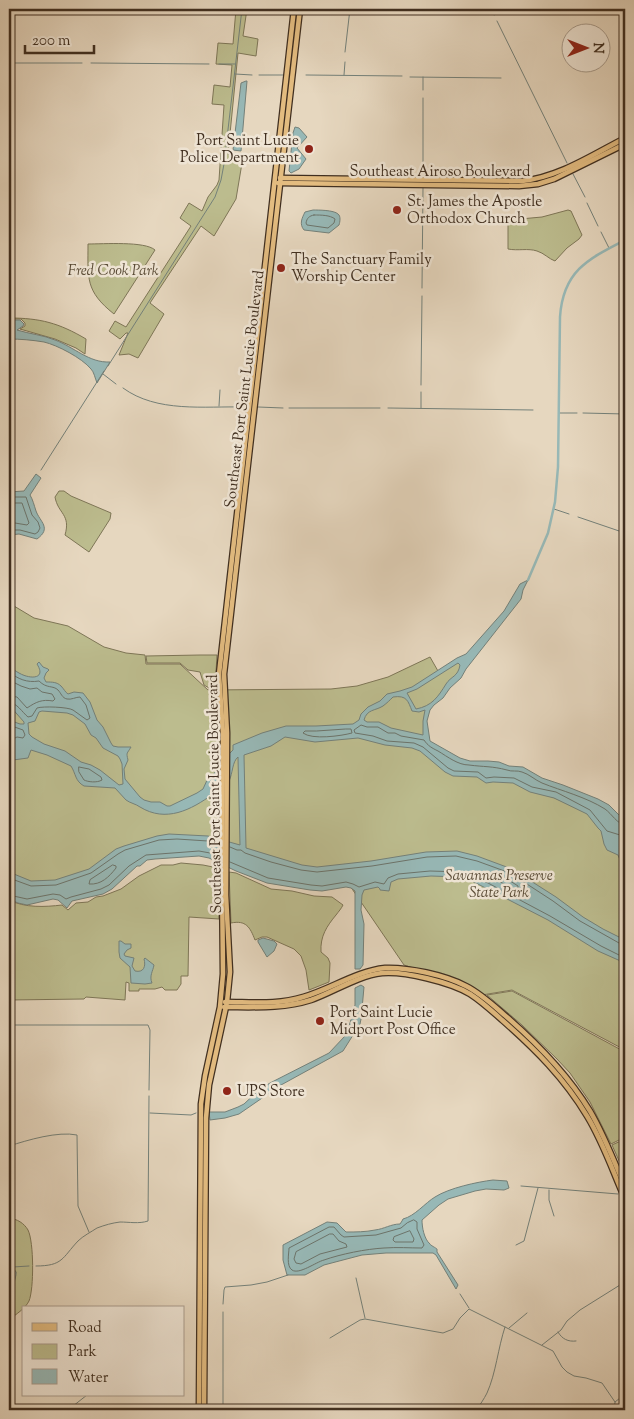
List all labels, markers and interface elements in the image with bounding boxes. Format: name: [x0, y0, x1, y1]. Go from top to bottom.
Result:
scale bar: [25, 22, 94, 54]
north arrow: [562, 22, 612, 72]
text: 200 m: [32, 31, 71, 52]
text: N: [587, 42, 607, 54]
place label: Port Saint Lucie Police Department: [180, 131, 299, 169]
marker: Port Saint Lucie Police Department: [303, 143, 315, 155]
street label: Southeast Airoso Boulevard: [350, 162, 531, 183]
place label: St. James the Apostle Orthodox Church: [407, 192, 542, 230]
marker: St. James the Apostle Orthodox Church: [391, 204, 403, 216]
place label: The Sanctuary Family Worship Center: [291, 250, 432, 288]
park label: Fred Cook Park: [68, 261, 159, 282]
marker: The Sanctuary Family Worship Center: [275, 262, 287, 274]
street label: Southeast Port Saint Lucie Boulevard: [220, 269, 271, 509]
street label: Southeast Port Saint Lucie Boulevard: [203, 674, 228, 914]
park label: Savannas Preserve State Park: [445, 866, 553, 904]
place label: Port Saint Lucie Midport Post Office: [330, 1003, 456, 1041]
marker: Port Saint Lucie Midport Post Office: [314, 1015, 326, 1027]
place label: UPS Store: [237, 1082, 305, 1103]
marker: UPS Store: [221, 1085, 233, 1097]
legend: [22, 1306, 185, 1396]
text: Road: [68, 1318, 102, 1339]
text: Park: [68, 1342, 97, 1363]
text: Water: [68, 1368, 109, 1389]

